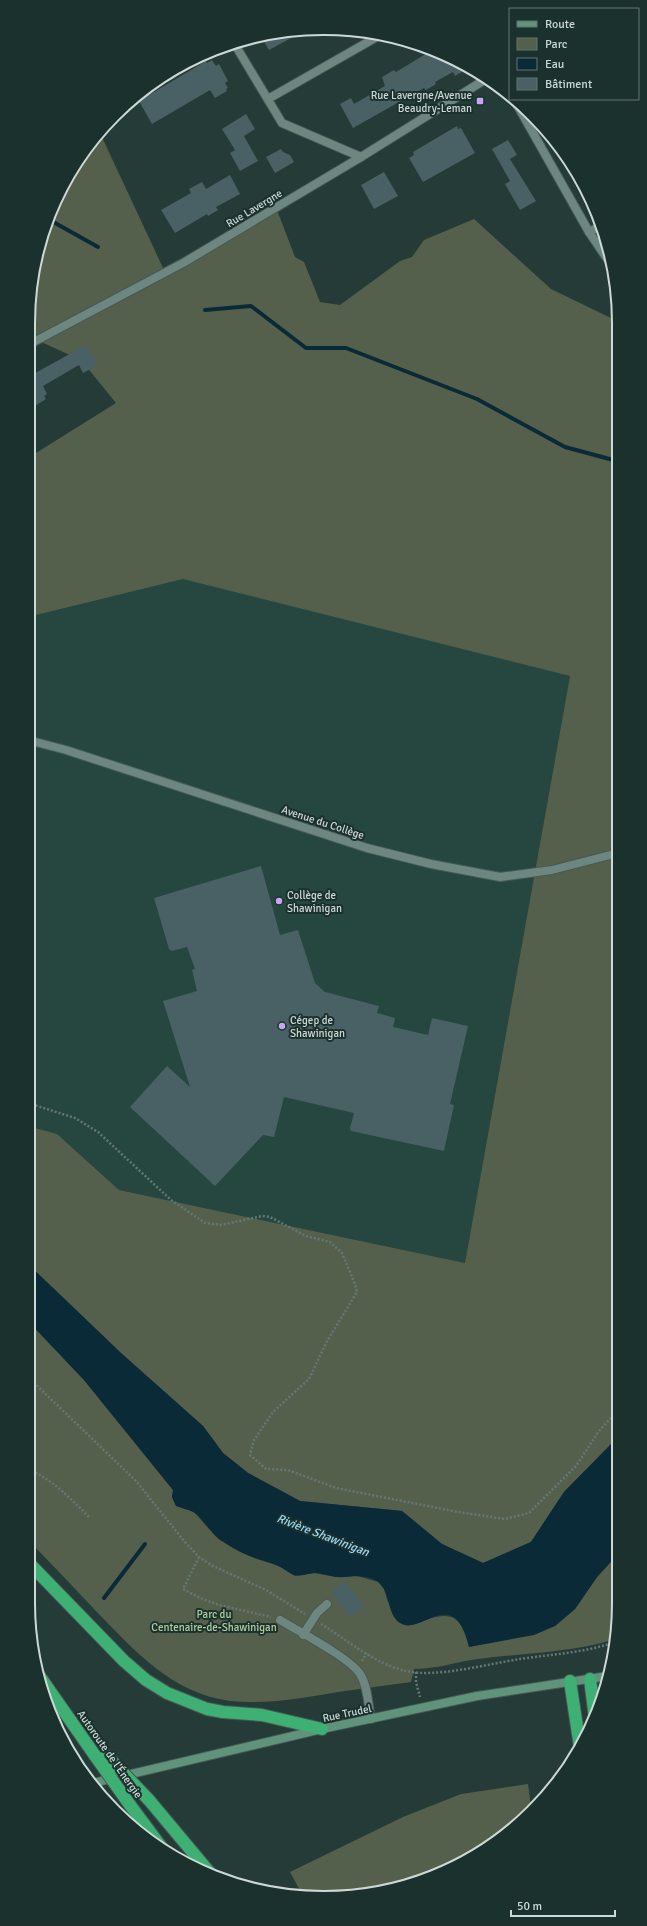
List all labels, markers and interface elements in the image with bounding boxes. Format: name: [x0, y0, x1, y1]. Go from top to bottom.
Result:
legend: [509, 8, 639, 100]
text: Route: [545, 17, 575, 32]
text: Parc: [545, 37, 568, 52]
text: Eau: [545, 57, 564, 72]
text: Bâtiment: [545, 77, 592, 92]
place label: Rue Lavergne/Avenue Beaudry-Leman: [371, 89, 472, 115]
marker: Rue Lavergne/Avenue Beaudry-Leman: [475, 96, 485, 106]
street label: Rue Lavergne: [224, 187, 285, 230]
street label: Avenue du Collège: [280, 803, 366, 842]
place label: Collège de Shawinigan: [287, 889, 342, 915]
marker: Collège de Shawinigan: [274, 896, 284, 906]
place label: Cégep de Shawinigan: [290, 1014, 345, 1040]
marker: Cégep de Shawinigan: [277, 1021, 287, 1031]
water label: Rivière Shawinigan: [275, 1511, 372, 1560]
park label: Parc du Centenaire-de-Shawinigan: [151, 1608, 277, 1634]
street label: Rue Trudel: [321, 1702, 373, 1725]
street label: Autoroute de l'Énergie: [74, 1707, 146, 1801]
scale bar: [511, 1892, 615, 1918]
text: 50 m: [517, 1899, 542, 1914]

